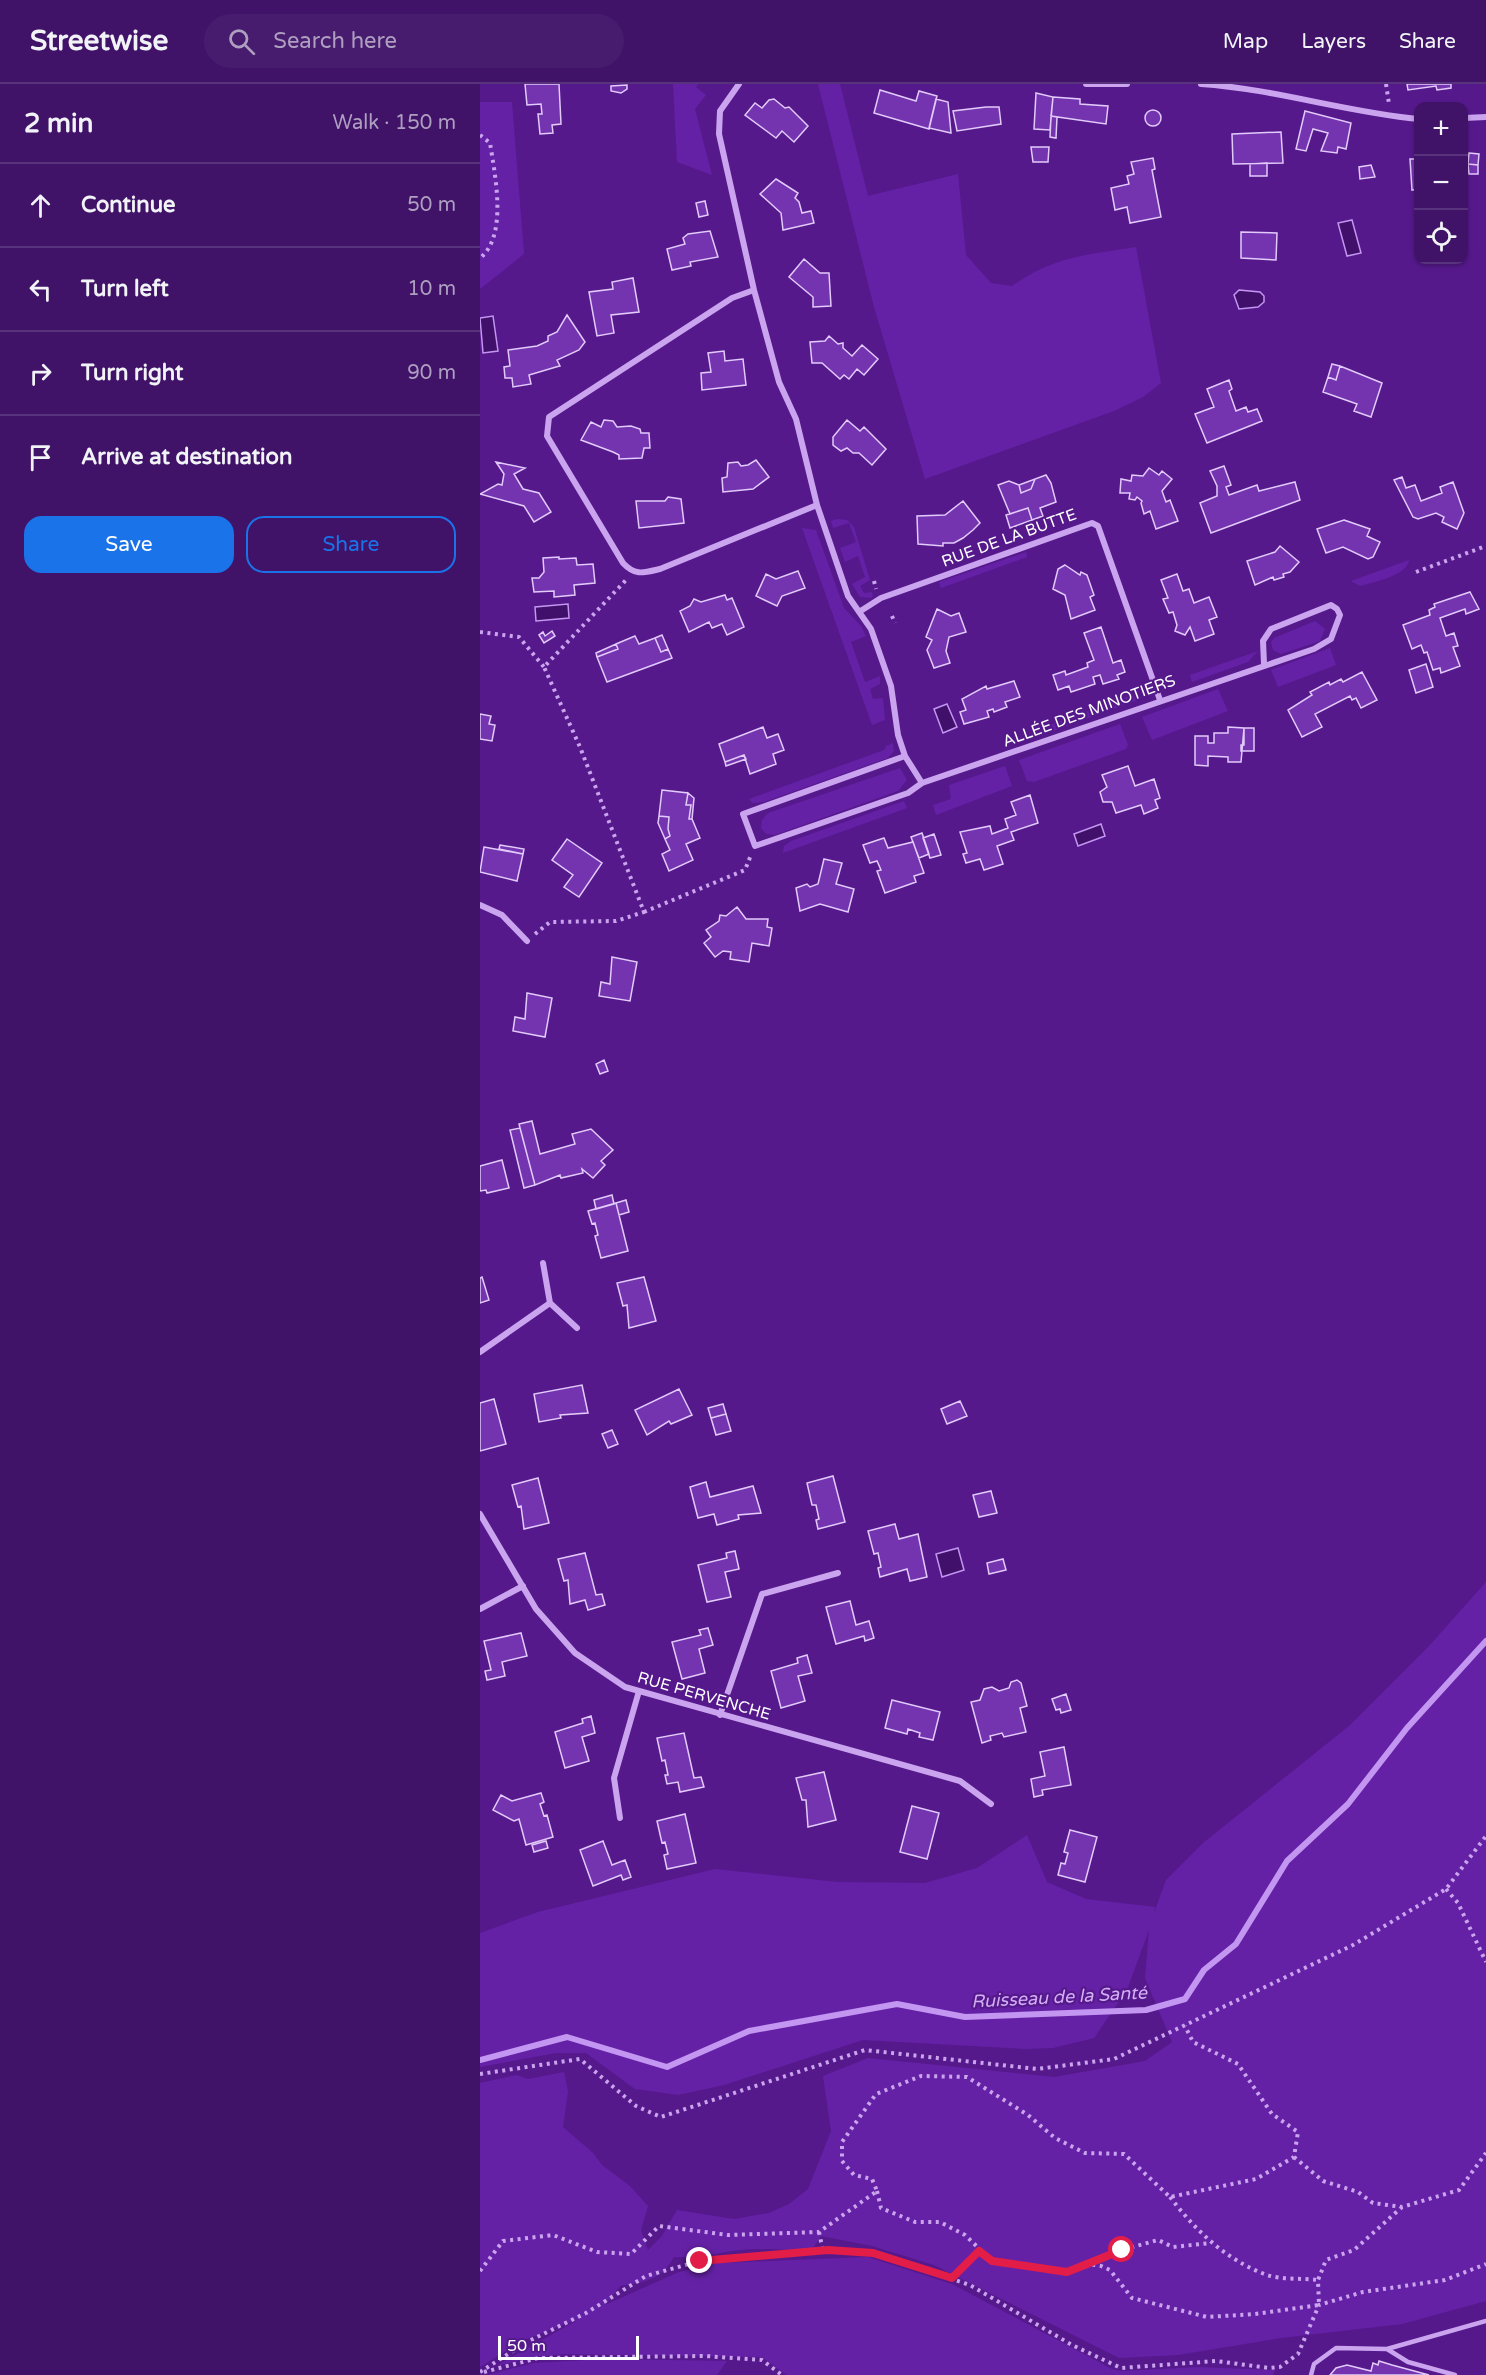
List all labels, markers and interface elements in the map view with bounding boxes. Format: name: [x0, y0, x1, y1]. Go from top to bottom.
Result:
search box: [204, 14, 624, 68]
text: Streetwise: [30, 24, 168, 58]
icon: search: [225, 25, 258, 58]
text: Search here: [273, 28, 397, 54]
text: Map: [1223, 29, 1268, 54]
text: Layers: [1301, 29, 1366, 54]
text: Share: [1399, 29, 1456, 54]
map controls: [1414, 102, 1468, 264]
button: +: [1414, 102, 1468, 156]
text: 2 min: [24, 108, 93, 139]
text: Walk · 150 m: [333, 111, 456, 135]
button: −: [1414, 156, 1468, 210]
icon: ahead: [24, 189, 57, 222]
text: Continue: [81, 192, 176, 218]
text: 50 m: [407, 193, 456, 217]
button: locate: [1414, 210, 1468, 264]
icon: left: [24, 273, 57, 306]
text: Turn left: [81, 276, 169, 302]
text: 10 m: [407, 277, 456, 301]
icon: right: [24, 357, 57, 390]
text: Turn right: [81, 360, 183, 386]
text: 90 m: [407, 361, 456, 385]
icon: arrive: [24, 441, 57, 474]
text: Arrive at destination: [81, 444, 292, 470]
street label: RUE DE LA BUTTE: [939, 504, 1079, 572]
button: Save: [24, 516, 234, 573]
button: Share: [246, 516, 456, 573]
street label: ALLÉE DES MINOTIERS: [1000, 670, 1178, 752]
street label: RUE PERVENCHE: [635, 1667, 773, 1725]
water label: Ruisseau de la Santé: [971, 1981, 1148, 2013]
route start: [1108, 2236, 1134, 2262]
route end: [686, 2247, 712, 2273]
scale bar: [498, 2333, 639, 2360]
text: 50 m: [507, 2336, 546, 2356]

